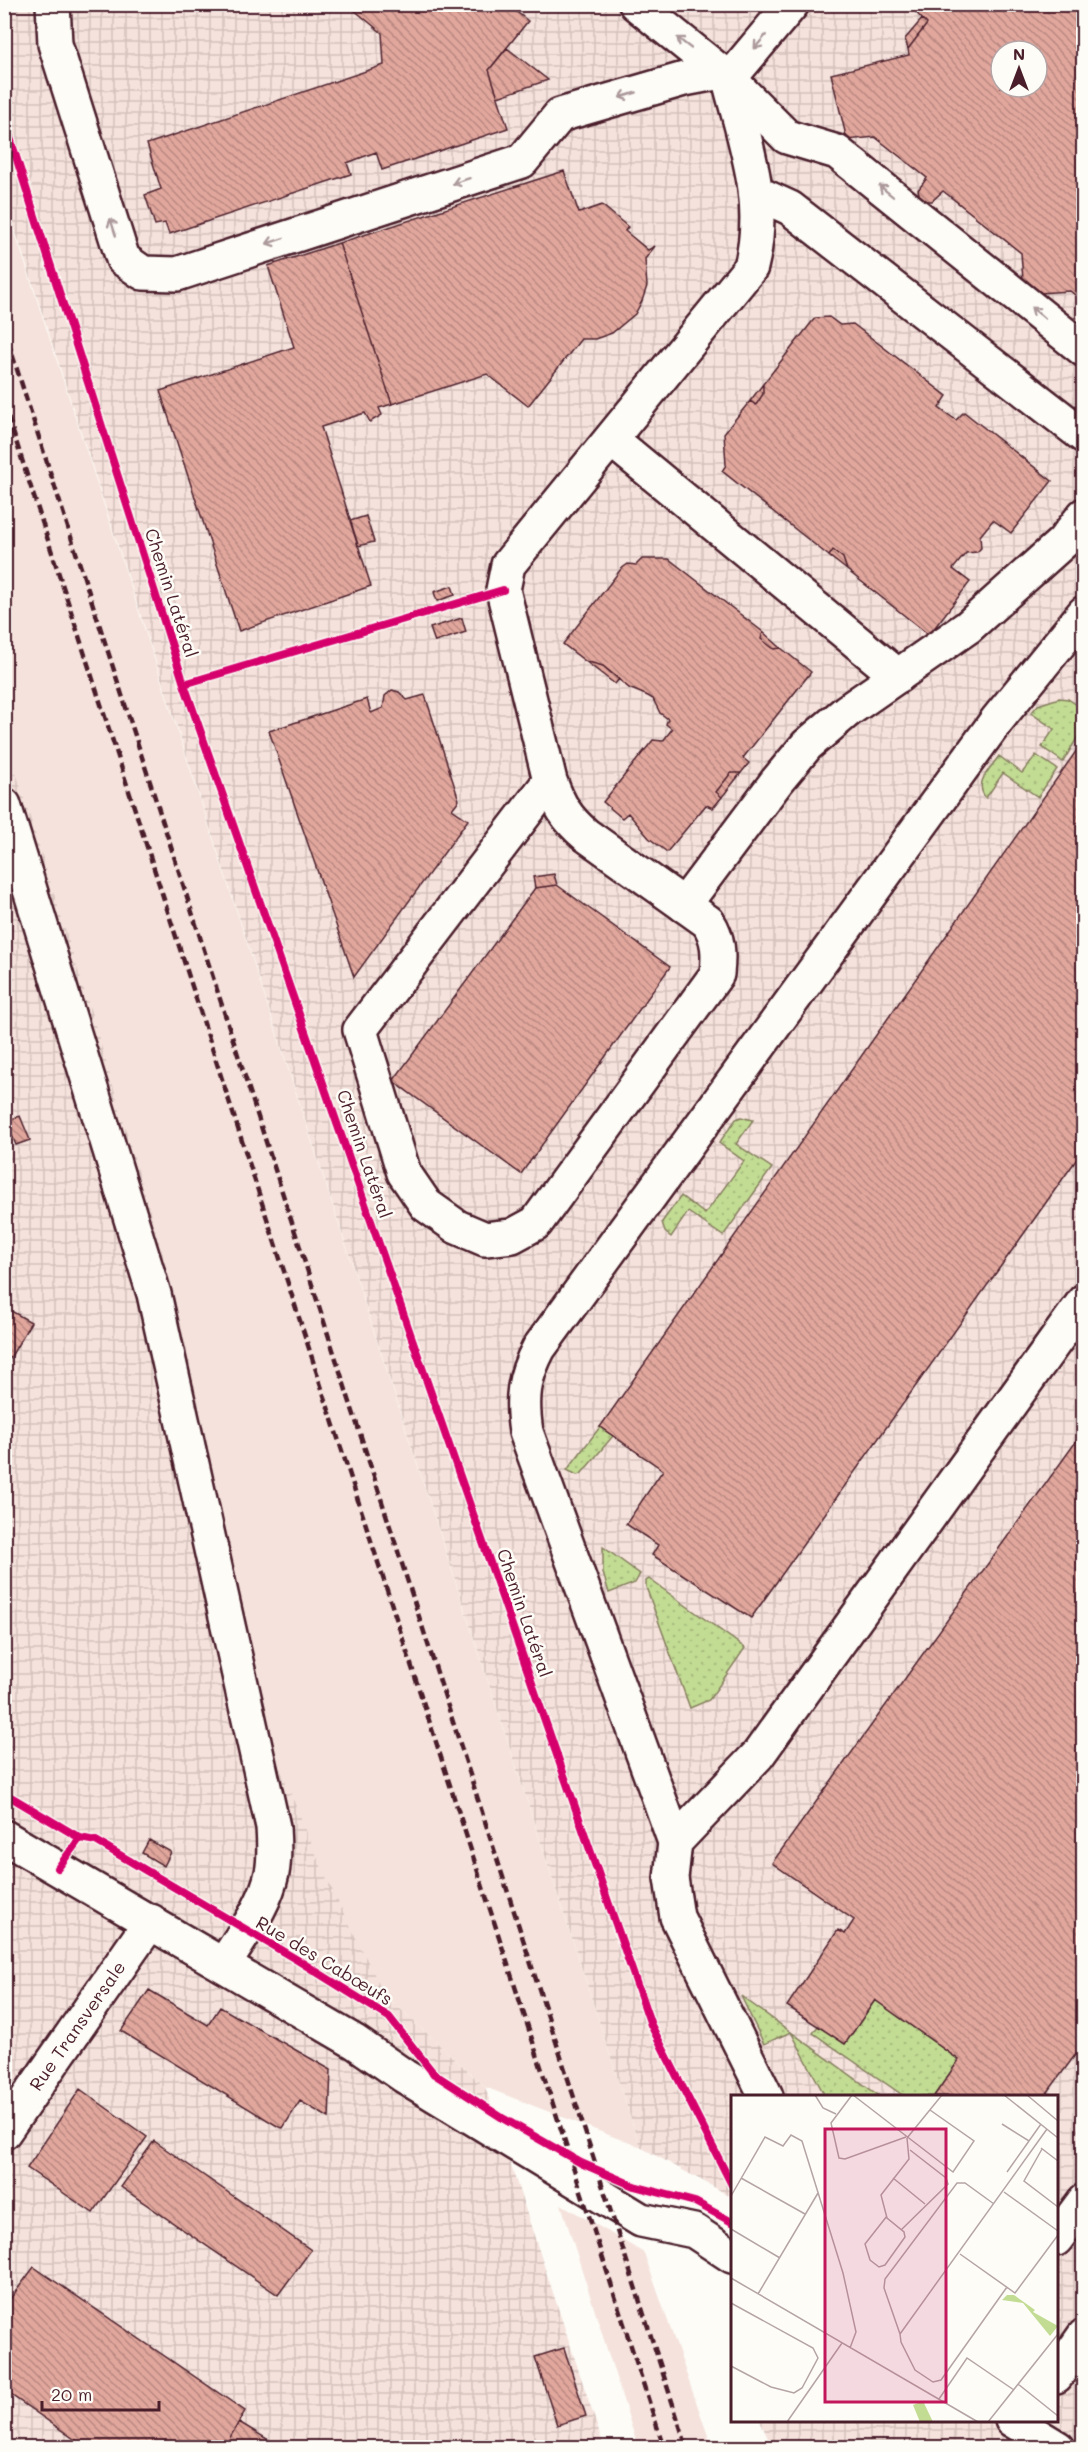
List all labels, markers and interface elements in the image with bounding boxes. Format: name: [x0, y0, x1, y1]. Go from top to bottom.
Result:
one-way arrow: [754, 34, 767, 50]
one-way arrow: [676, 36, 692, 49]
north arrow: [989, 39, 1049, 99]
text: N: [1013, 43, 1025, 64]
one-way arrow: [619, 90, 638, 101]
one-way arrow: [452, 176, 471, 187]
one-way arrow: [878, 185, 894, 198]
one-way arrow: [107, 218, 118, 237]
one-way arrow: [266, 237, 285, 248]
one-way arrow: [1030, 307, 1046, 320]
street label: Chemin Latéral: [140, 525, 204, 660]
street label: Chemin Latéral: [332, 1086, 398, 1221]
street label: Chemin Latéral: [492, 1545, 558, 1680]
street label: Rue des Cabœufs: [252, 1910, 397, 2010]
street label: Rue Transversale: [23, 1956, 130, 2095]
inset map: [731, 2095, 1058, 2422]
scale bar: [42, 2374, 159, 2412]
text: 20 m: [51, 2382, 92, 2406]

